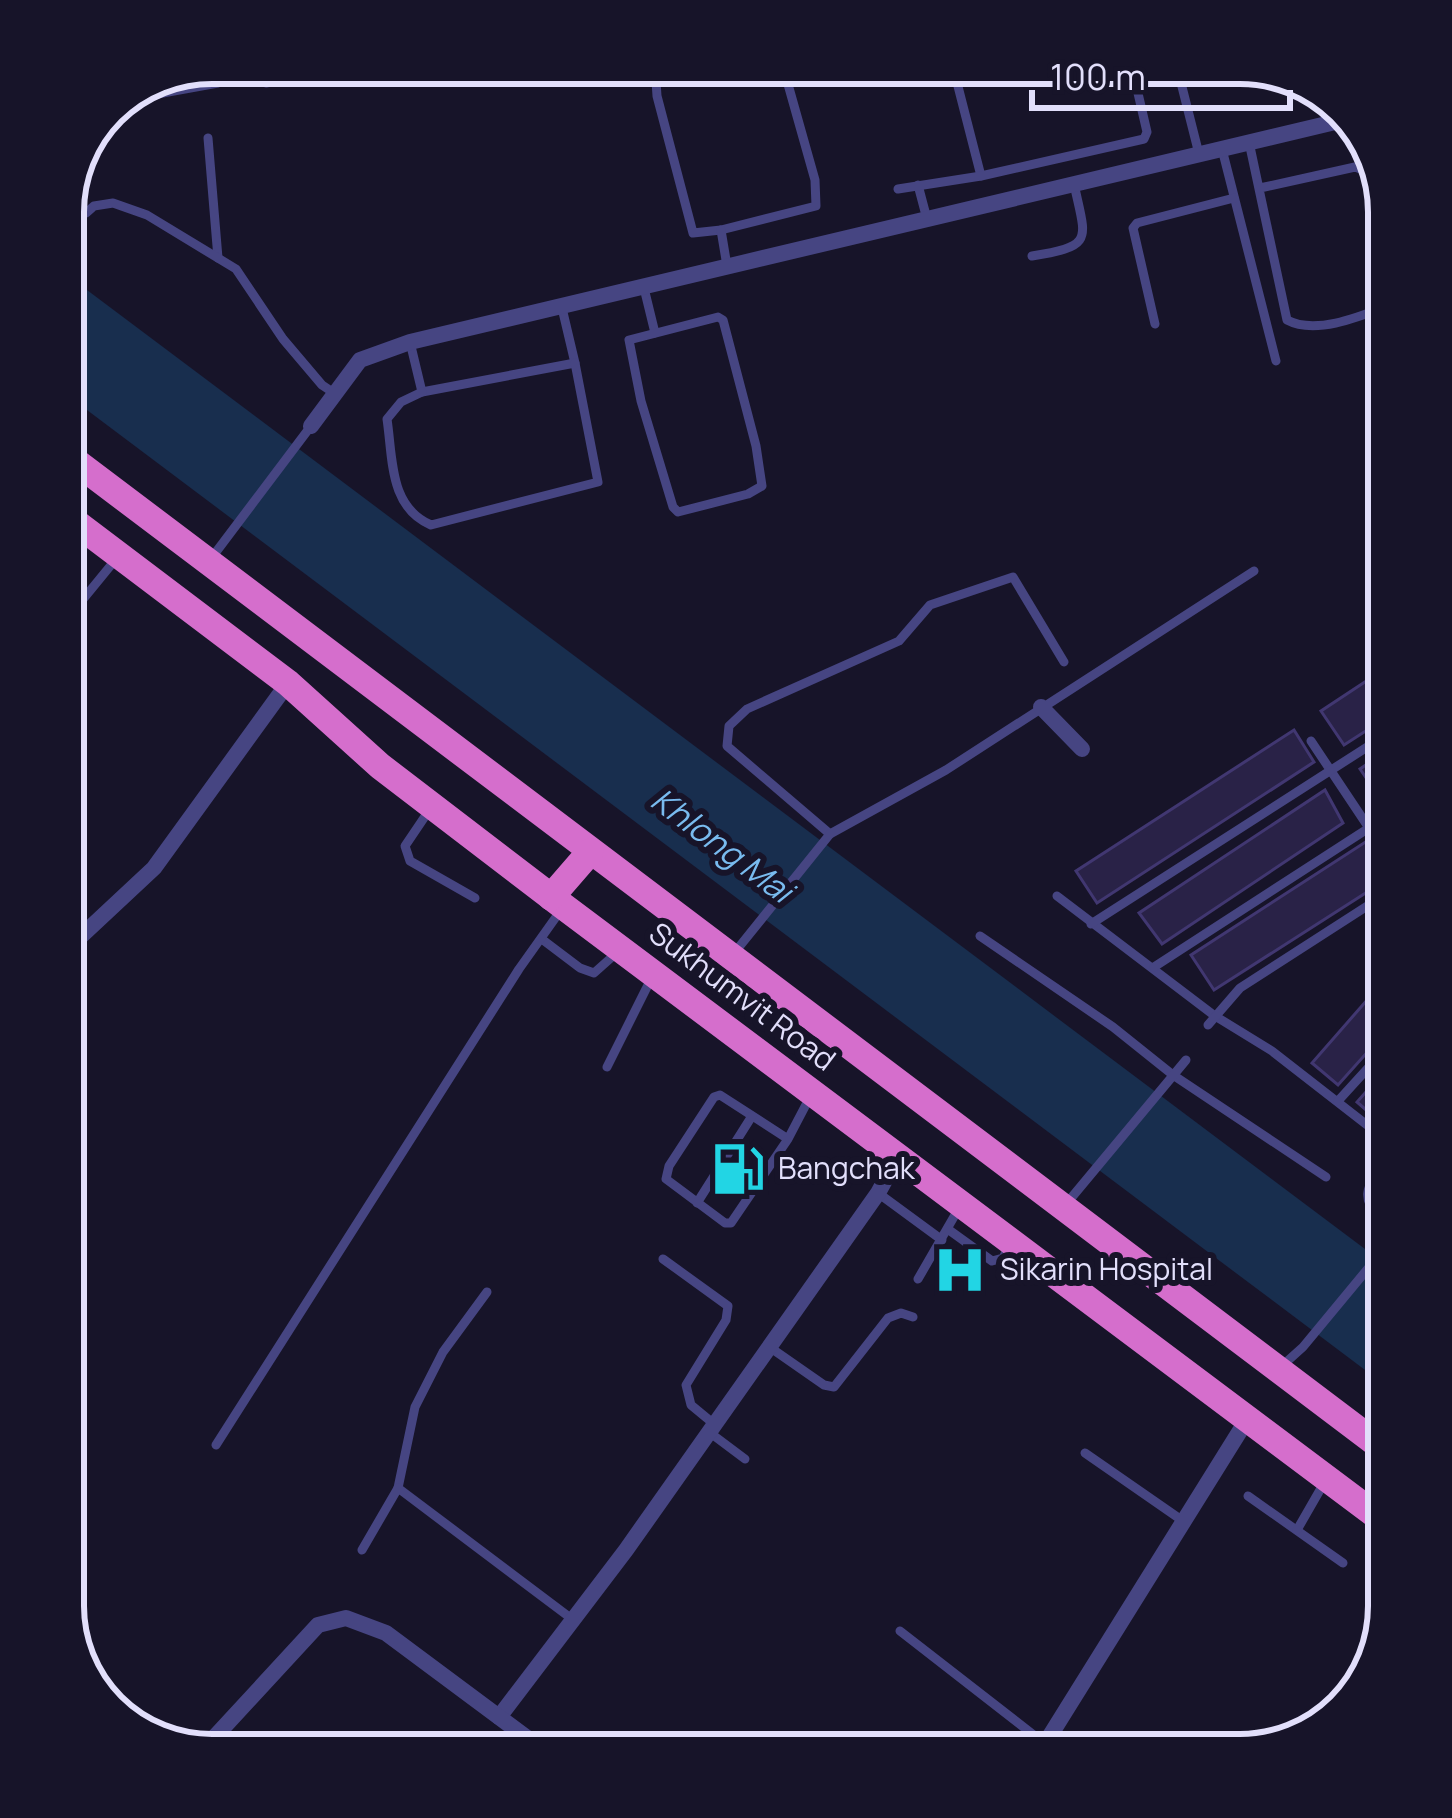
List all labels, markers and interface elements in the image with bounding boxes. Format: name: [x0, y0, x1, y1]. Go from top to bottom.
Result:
scale bar: [1032, 36, 1290, 110]
text: 100 m: [1050, 52, 1146, 101]
water label: Khlong Mai: [642, 777, 806, 915]
street label: Sukhumvit Road: [641, 912, 845, 1079]
fuel station icon: Bangchak: [709, 1140, 767, 1198]
place label: Bangchak: [778, 1147, 916, 1188]
hospital icon: Sikarin Hospital: [931, 1241, 989, 1299]
place label: Sikarin Hospital: [1000, 1248, 1213, 1289]

